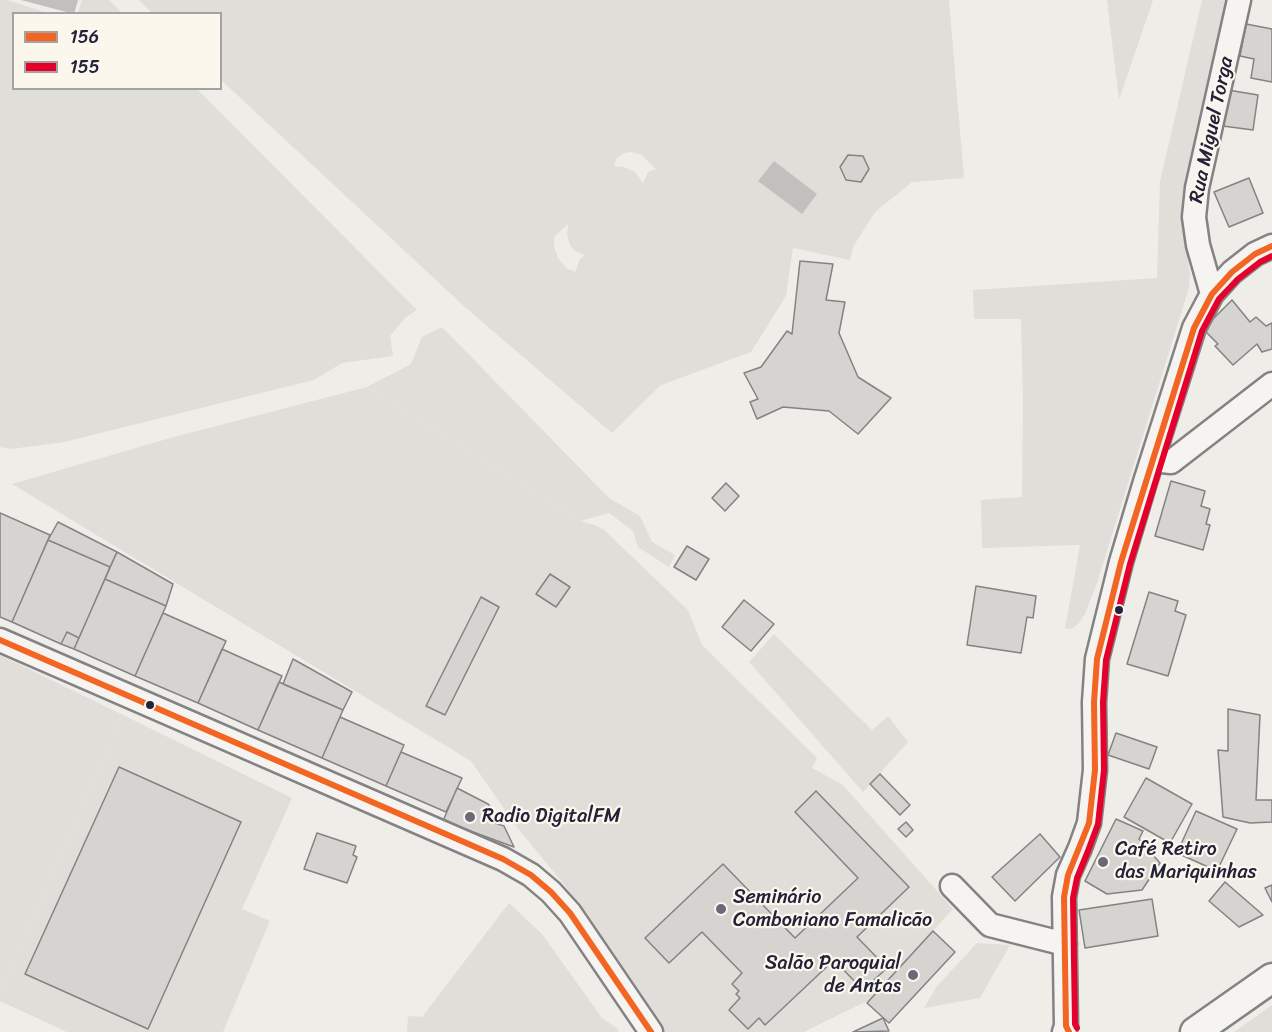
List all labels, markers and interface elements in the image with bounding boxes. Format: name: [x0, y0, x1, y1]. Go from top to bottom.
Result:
legend: [12, 12, 222, 90]
text: 156: [70, 21, 99, 53]
text: 155: [70, 51, 100, 83]
street label: Rua Miguel Torga: [1185, 55, 1239, 205]
unlabelled marker: [1113, 604, 1125, 616]
unlabelled marker: [144, 699, 156, 711]
place label: Radio DigitalFM: [482, 805, 621, 829]
marker: Radio DigitalFM: [463, 810, 477, 824]
place label: Café Retiro das Mariquinhas: [1115, 838, 1257, 885]
marker: Café Retiro das Mariquinhas: [1096, 855, 1110, 869]
place label: Seminário Comboniano Famalicão: [733, 886, 932, 933]
marker: Seminário Comboniano Famalicão: [714, 902, 728, 916]
place label: Salão Paroquial de Antas: [765, 952, 901, 999]
marker: Salão Paroquial de Antas: [906, 968, 920, 982]

